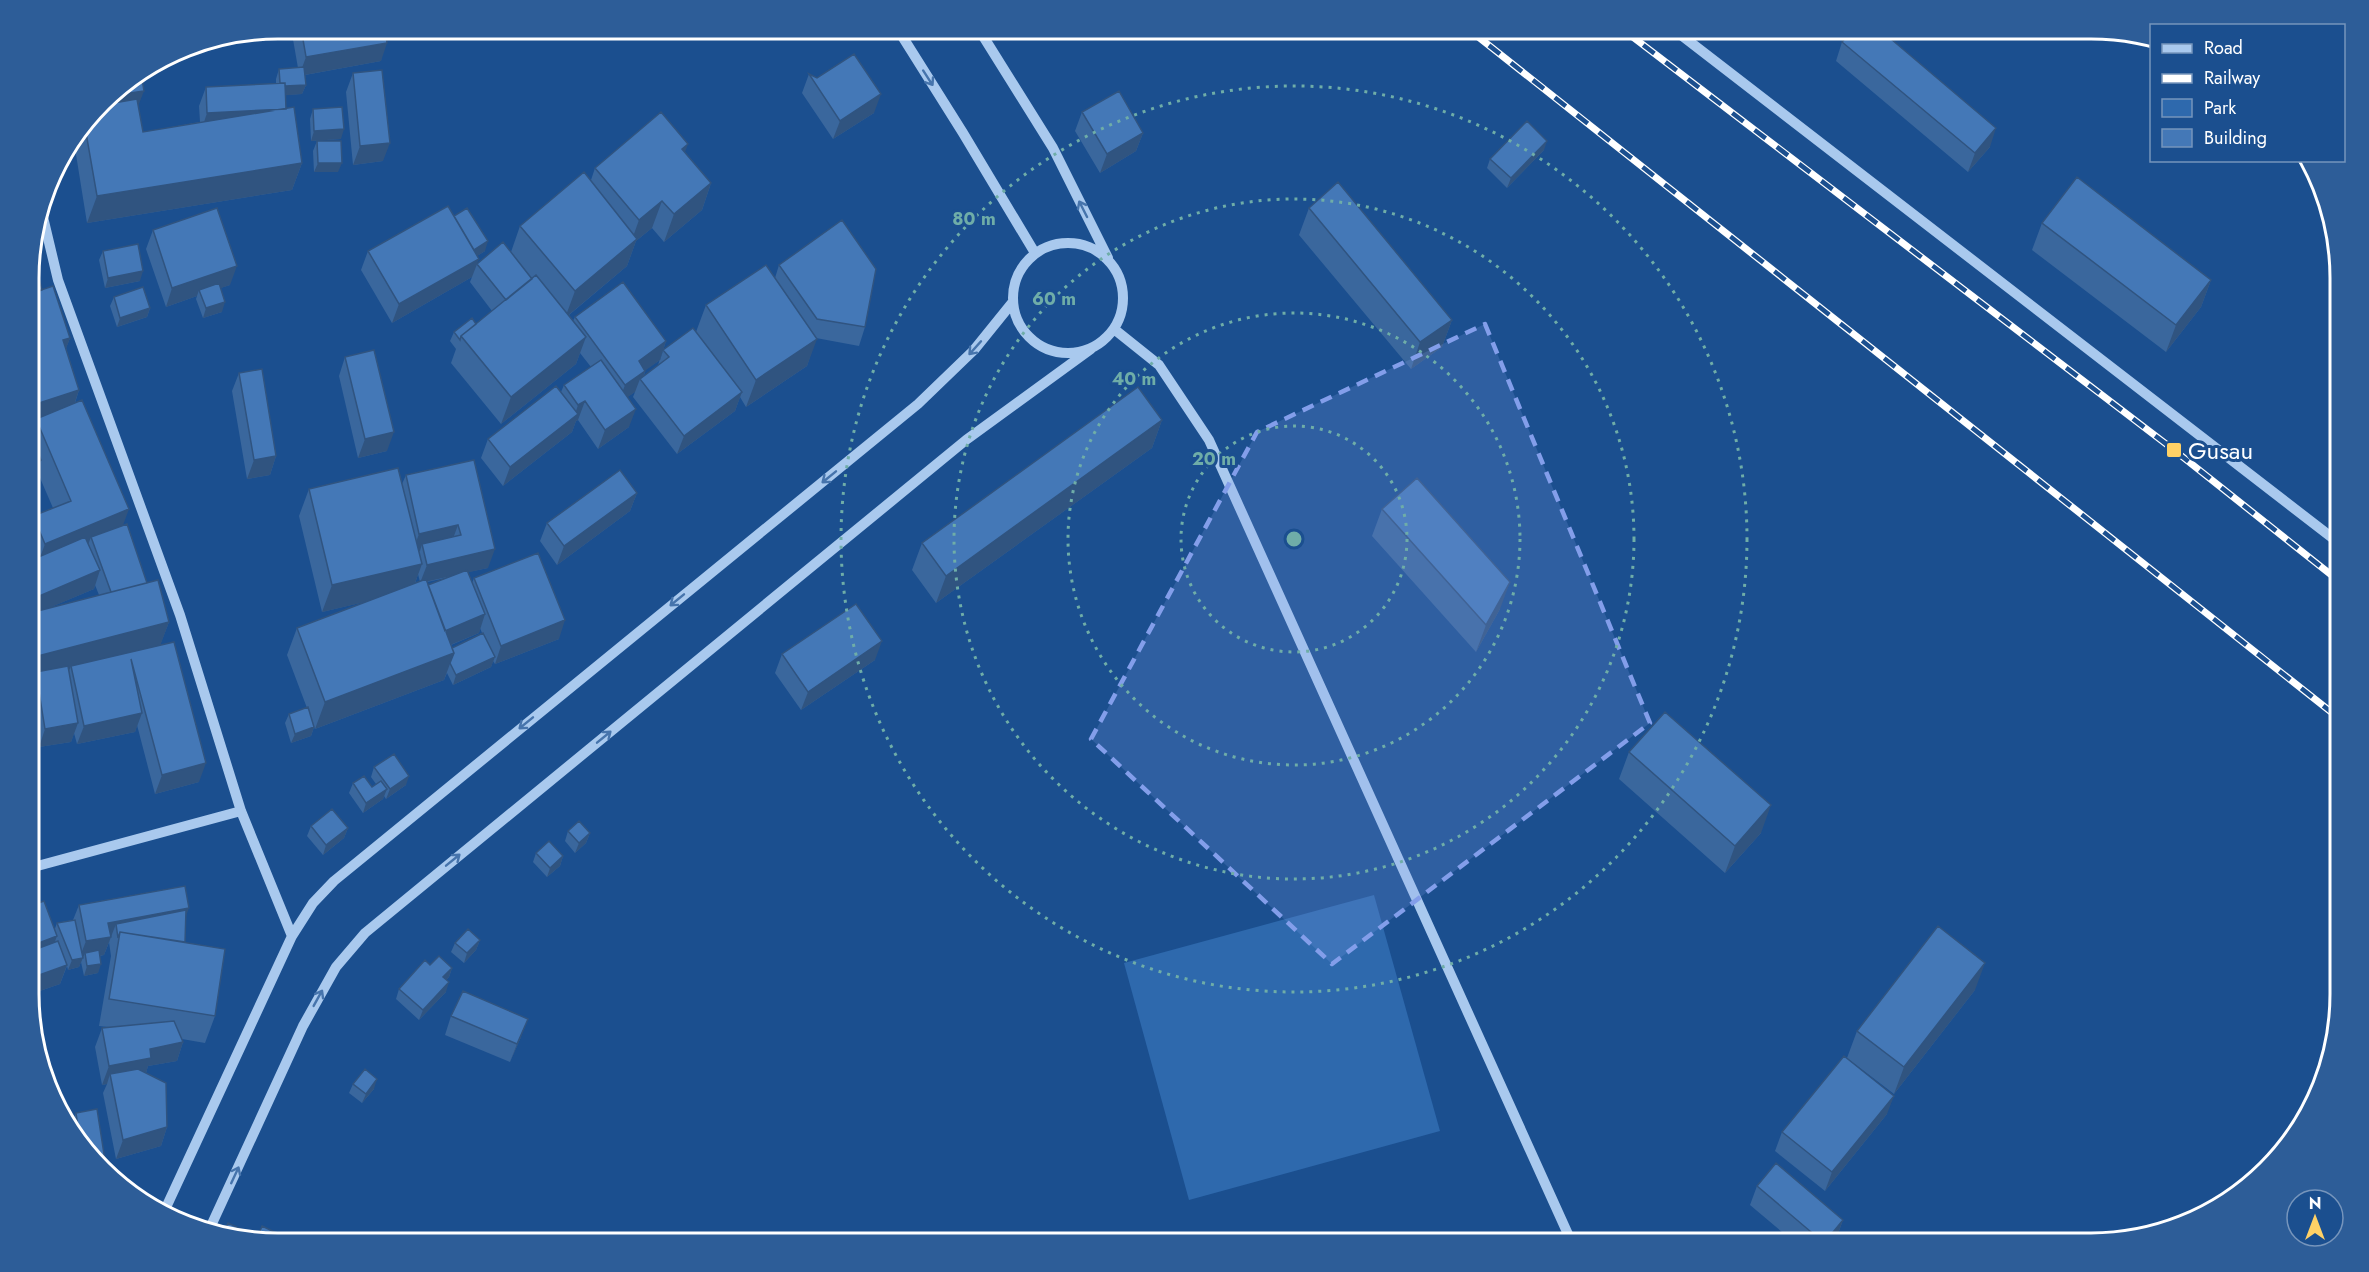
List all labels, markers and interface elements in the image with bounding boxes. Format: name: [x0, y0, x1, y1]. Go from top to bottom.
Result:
legend: [2150, 24, 2345, 162]
text: Road: [2204, 35, 2243, 61]
text: Railway: [2204, 65, 2260, 91]
one-way arrow: [923, 69, 935, 86]
text: Park: [2204, 95, 2236, 121]
text: Building: [2204, 125, 2267, 151]
one-way arrow: [1077, 200, 1088, 218]
text: 80 m: [952, 206, 996, 232]
text: 60 m: [1032, 286, 1076, 312]
one-way arrow: [968, 340, 982, 355]
text: 40 m: [1112, 366, 1156, 392]
place label: Gusau: [2188, 433, 2253, 468]
marker: Gusau: [2165, 441, 2183, 459]
text: 20 m: [1192, 446, 1236, 472]
one-way arrow: [821, 470, 837, 483]
centre of rings: [1284, 529, 1304, 549]
one-way arrow: [670, 593, 686, 606]
one-way arrow: [519, 717, 535, 730]
one-way arrow: [596, 730, 611, 744]
one-way arrow: [445, 854, 461, 867]
one-way arrow: [313, 990, 324, 1008]
one-way arrow: [229, 1166, 241, 1184]
north arrow: [2285, 1188, 2345, 1248]
text: N: [2309, 1192, 2321, 1215]

